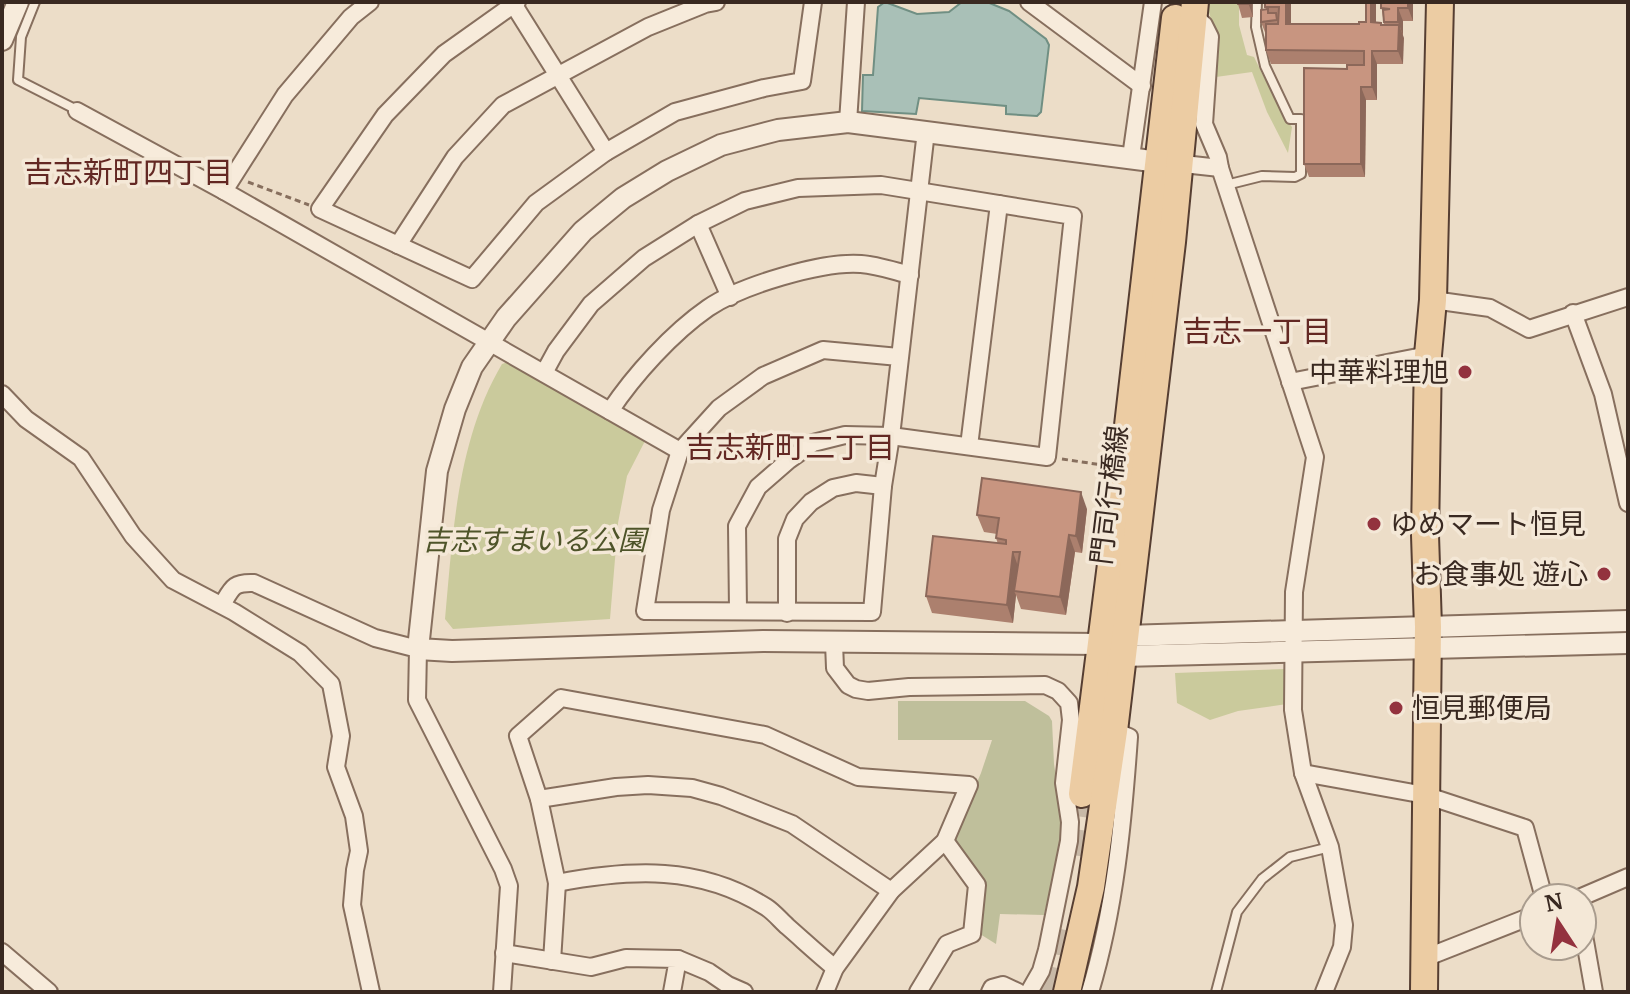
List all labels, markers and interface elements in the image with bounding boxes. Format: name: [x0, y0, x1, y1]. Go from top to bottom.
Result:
district label: 吉志新町四丁目: [23, 153, 233, 191]
district label: 吉志一丁目: [1182, 312, 1332, 350]
place label: 中華料理旭: [1309, 354, 1449, 390]
marker: 中華料理旭: [1456, 363, 1474, 381]
street label: 門司行橋線: [1083, 423, 1135, 567]
district label: 吉志新町二丁目: [685, 428, 895, 466]
place label: ゆめマート恒見: [1390, 506, 1586, 542]
marker: ゆめマート恒見: [1365, 515, 1383, 533]
park label: 吉志すまいる公園: [422, 522, 650, 558]
place label: お食事処 遊心: [1413, 556, 1588, 592]
marker: お食事処 遊心: [1595, 565, 1613, 583]
place label: 恒見郵便局: [1412, 690, 1552, 726]
marker: 恒見郵便局: [1387, 699, 1405, 717]
north arrow: [1518, 882, 1598, 962]
text: N: [1542, 887, 1566, 918]

